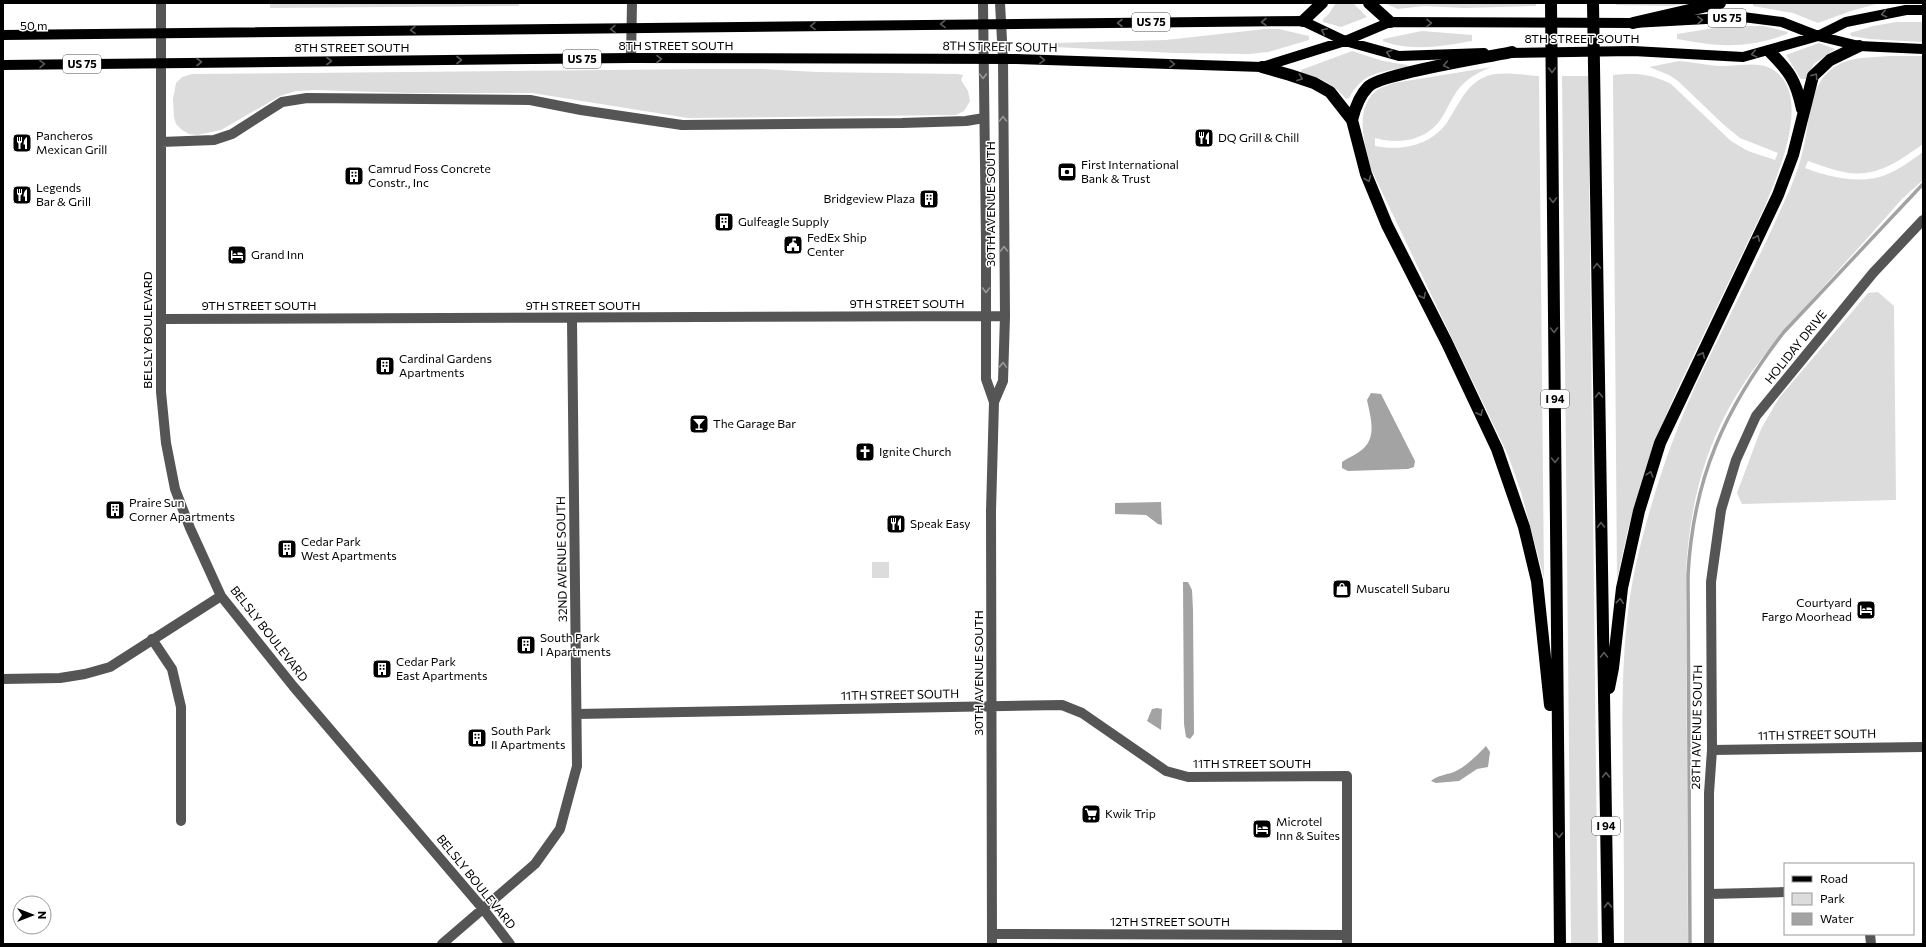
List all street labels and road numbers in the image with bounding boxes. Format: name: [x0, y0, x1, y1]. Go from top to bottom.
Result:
road number: US 75: [1708, 9, 1746, 27]
road number: US 75: [1132, 13, 1170, 31]
street label: 8TH STREET SOUTH: [1524, 31, 1640, 45]
street label: 8TH STREET SOUTH: [618, 38, 734, 52]
street label: 8TH STREET SOUTH: [942, 38, 1058, 54]
street label: 8TH STREET SOUTH: [294, 40, 410, 54]
road number: US 75: [563, 50, 601, 68]
road number: US 75: [63, 55, 101, 73]
street label: 30TH AVENUE SOUTH: [983, 141, 997, 267]
street label: BELSLY BOULEVARD: [140, 271, 154, 389]
street label: 9TH STREET SOUTH: [849, 296, 965, 310]
street label: 9TH STREET SOUTH: [201, 298, 317, 312]
street label: 9TH STREET SOUTH: [525, 298, 641, 312]
street label: HOLIDAY DRIVE: [1761, 307, 1829, 386]
road number: I 94: [1541, 390, 1569, 408]
street label: 32ND AVENUE SOUTH: [553, 496, 569, 622]
street label: BELSLY BOULEVARD: [228, 583, 312, 684]
street label: 30TH AVENUE SOUTH: [971, 610, 985, 736]
street label: 28TH AVENUE SOUTH: [1688, 664, 1704, 790]
street label: 11TH STREET SOUTH: [841, 686, 959, 702]
street label: 11TH STREET SOUTH: [1758, 726, 1876, 742]
street label: 11TH STREET SOUTH: [1193, 756, 1311, 770]
road number: I 94: [1592, 817, 1620, 835]
street label: BELSLY BOULEVARD: [434, 831, 519, 931]
street label: 12TH STREET SOUTH: [1110, 914, 1230, 928]

